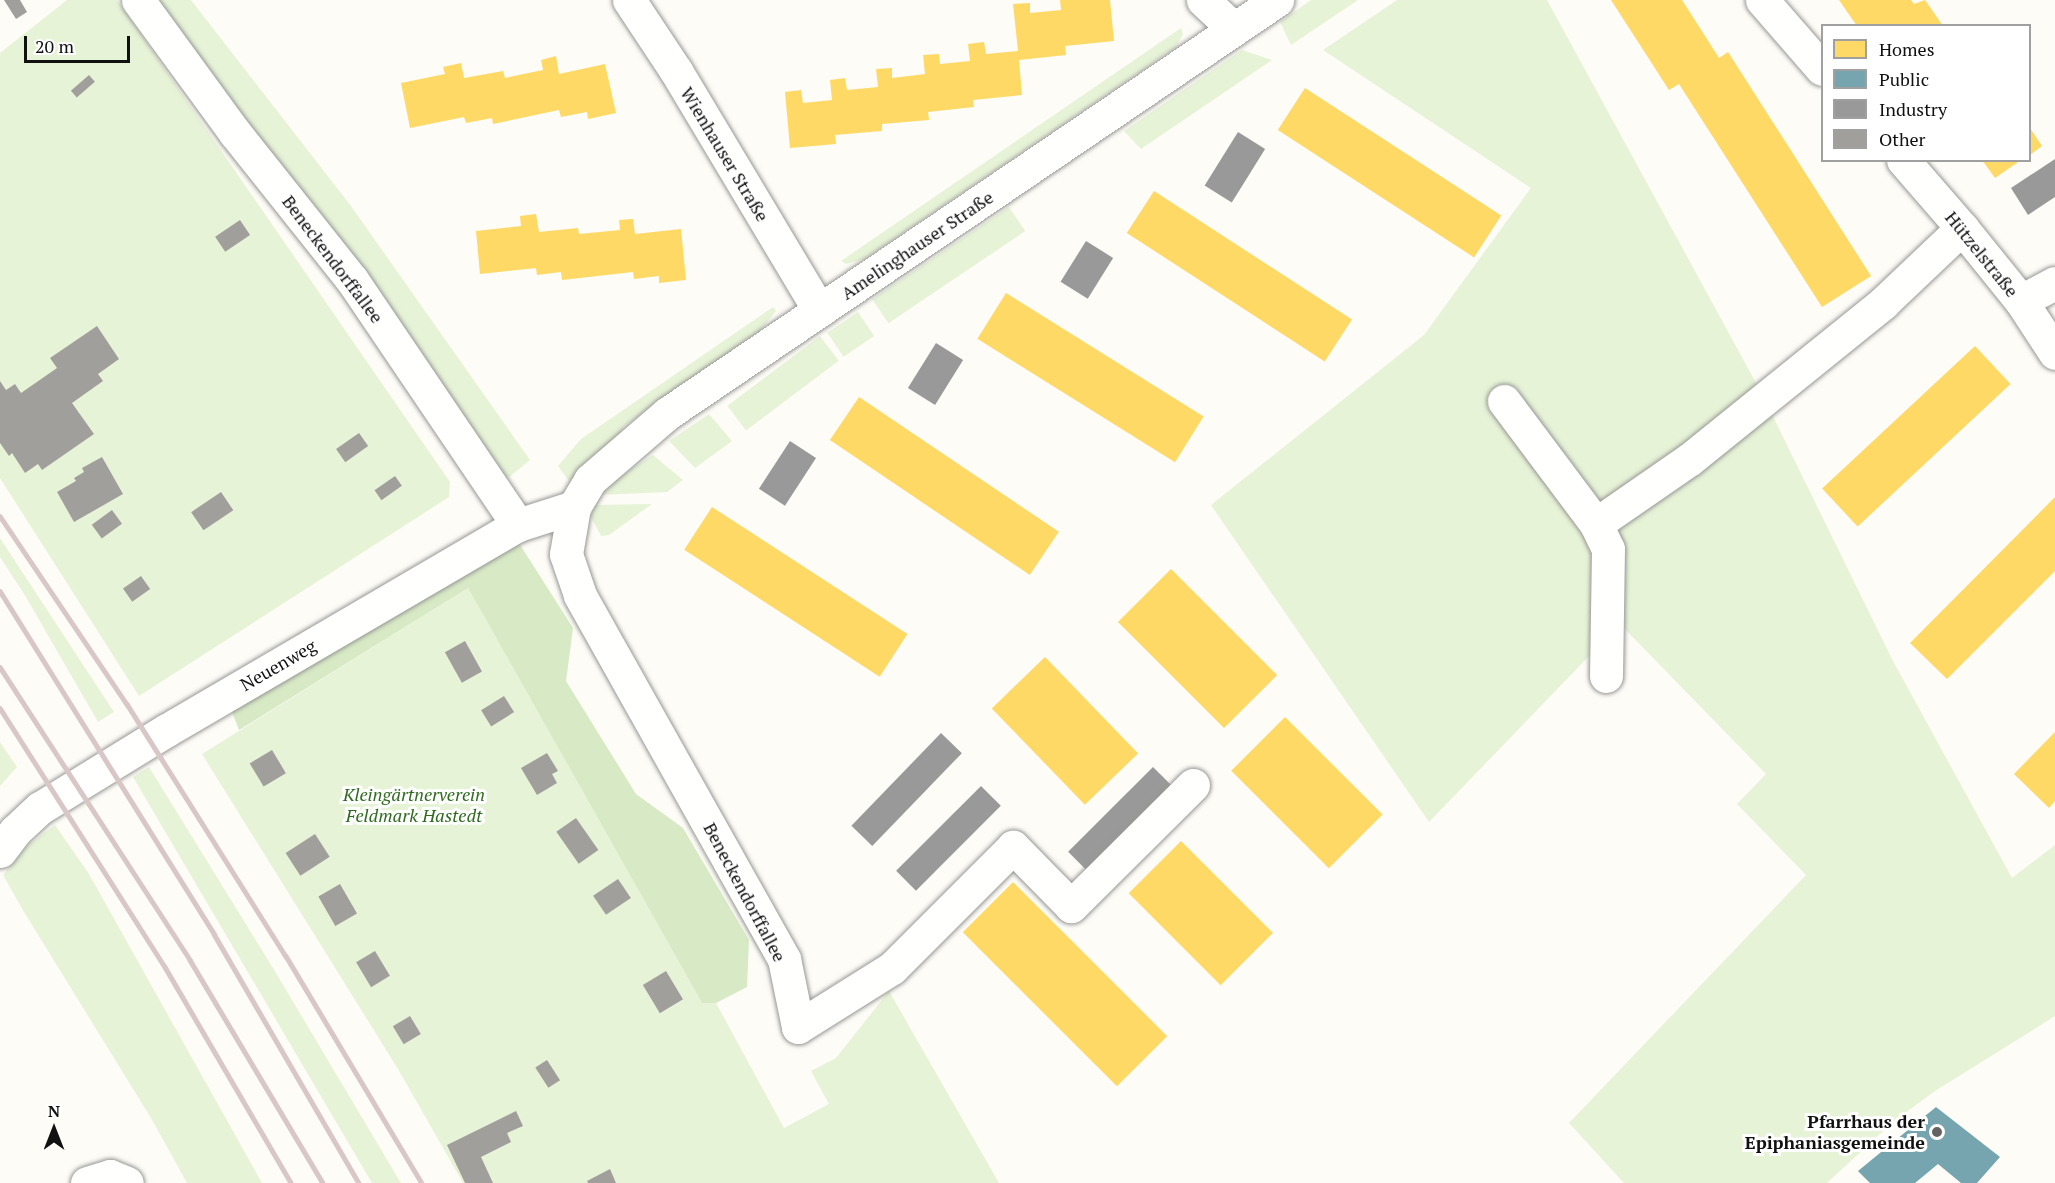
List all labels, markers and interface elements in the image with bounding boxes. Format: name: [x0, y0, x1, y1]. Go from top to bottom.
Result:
scale bar: [27, 24, 134, 62]
legend: [1821, 24, 2031, 162]
text: 20 m: [35, 34, 74, 58]
text: Homes: [1879, 37, 1934, 61]
text: Public: [1879, 67, 1929, 91]
street label: Wienhauser Straße: [676, 83, 774, 225]
text: Industry: [1879, 97, 1947, 121]
text: Other: [1879, 127, 1926, 151]
street label: Amelinghauser Straße: [837, 186, 997, 304]
street label: Beneckendorffallee: [278, 191, 388, 327]
street label: Hützelstraße: [1941, 207, 2023, 301]
street label: Neuenweg: [236, 635, 320, 695]
park label: Kleingärtnerverein Feldmark Hastedt: [343, 784, 485, 826]
street label: Beneckendorffallee: [699, 819, 791, 965]
north arrow: [24, 1099, 84, 1159]
text: N: [48, 1100, 60, 1122]
place label: Pfarrhaus der Epiphaniasgemeinde: [1745, 1111, 1925, 1154]
marker: Pfarrhaus der Epiphaniasgemeinde: [1930, 1125, 1944, 1139]

